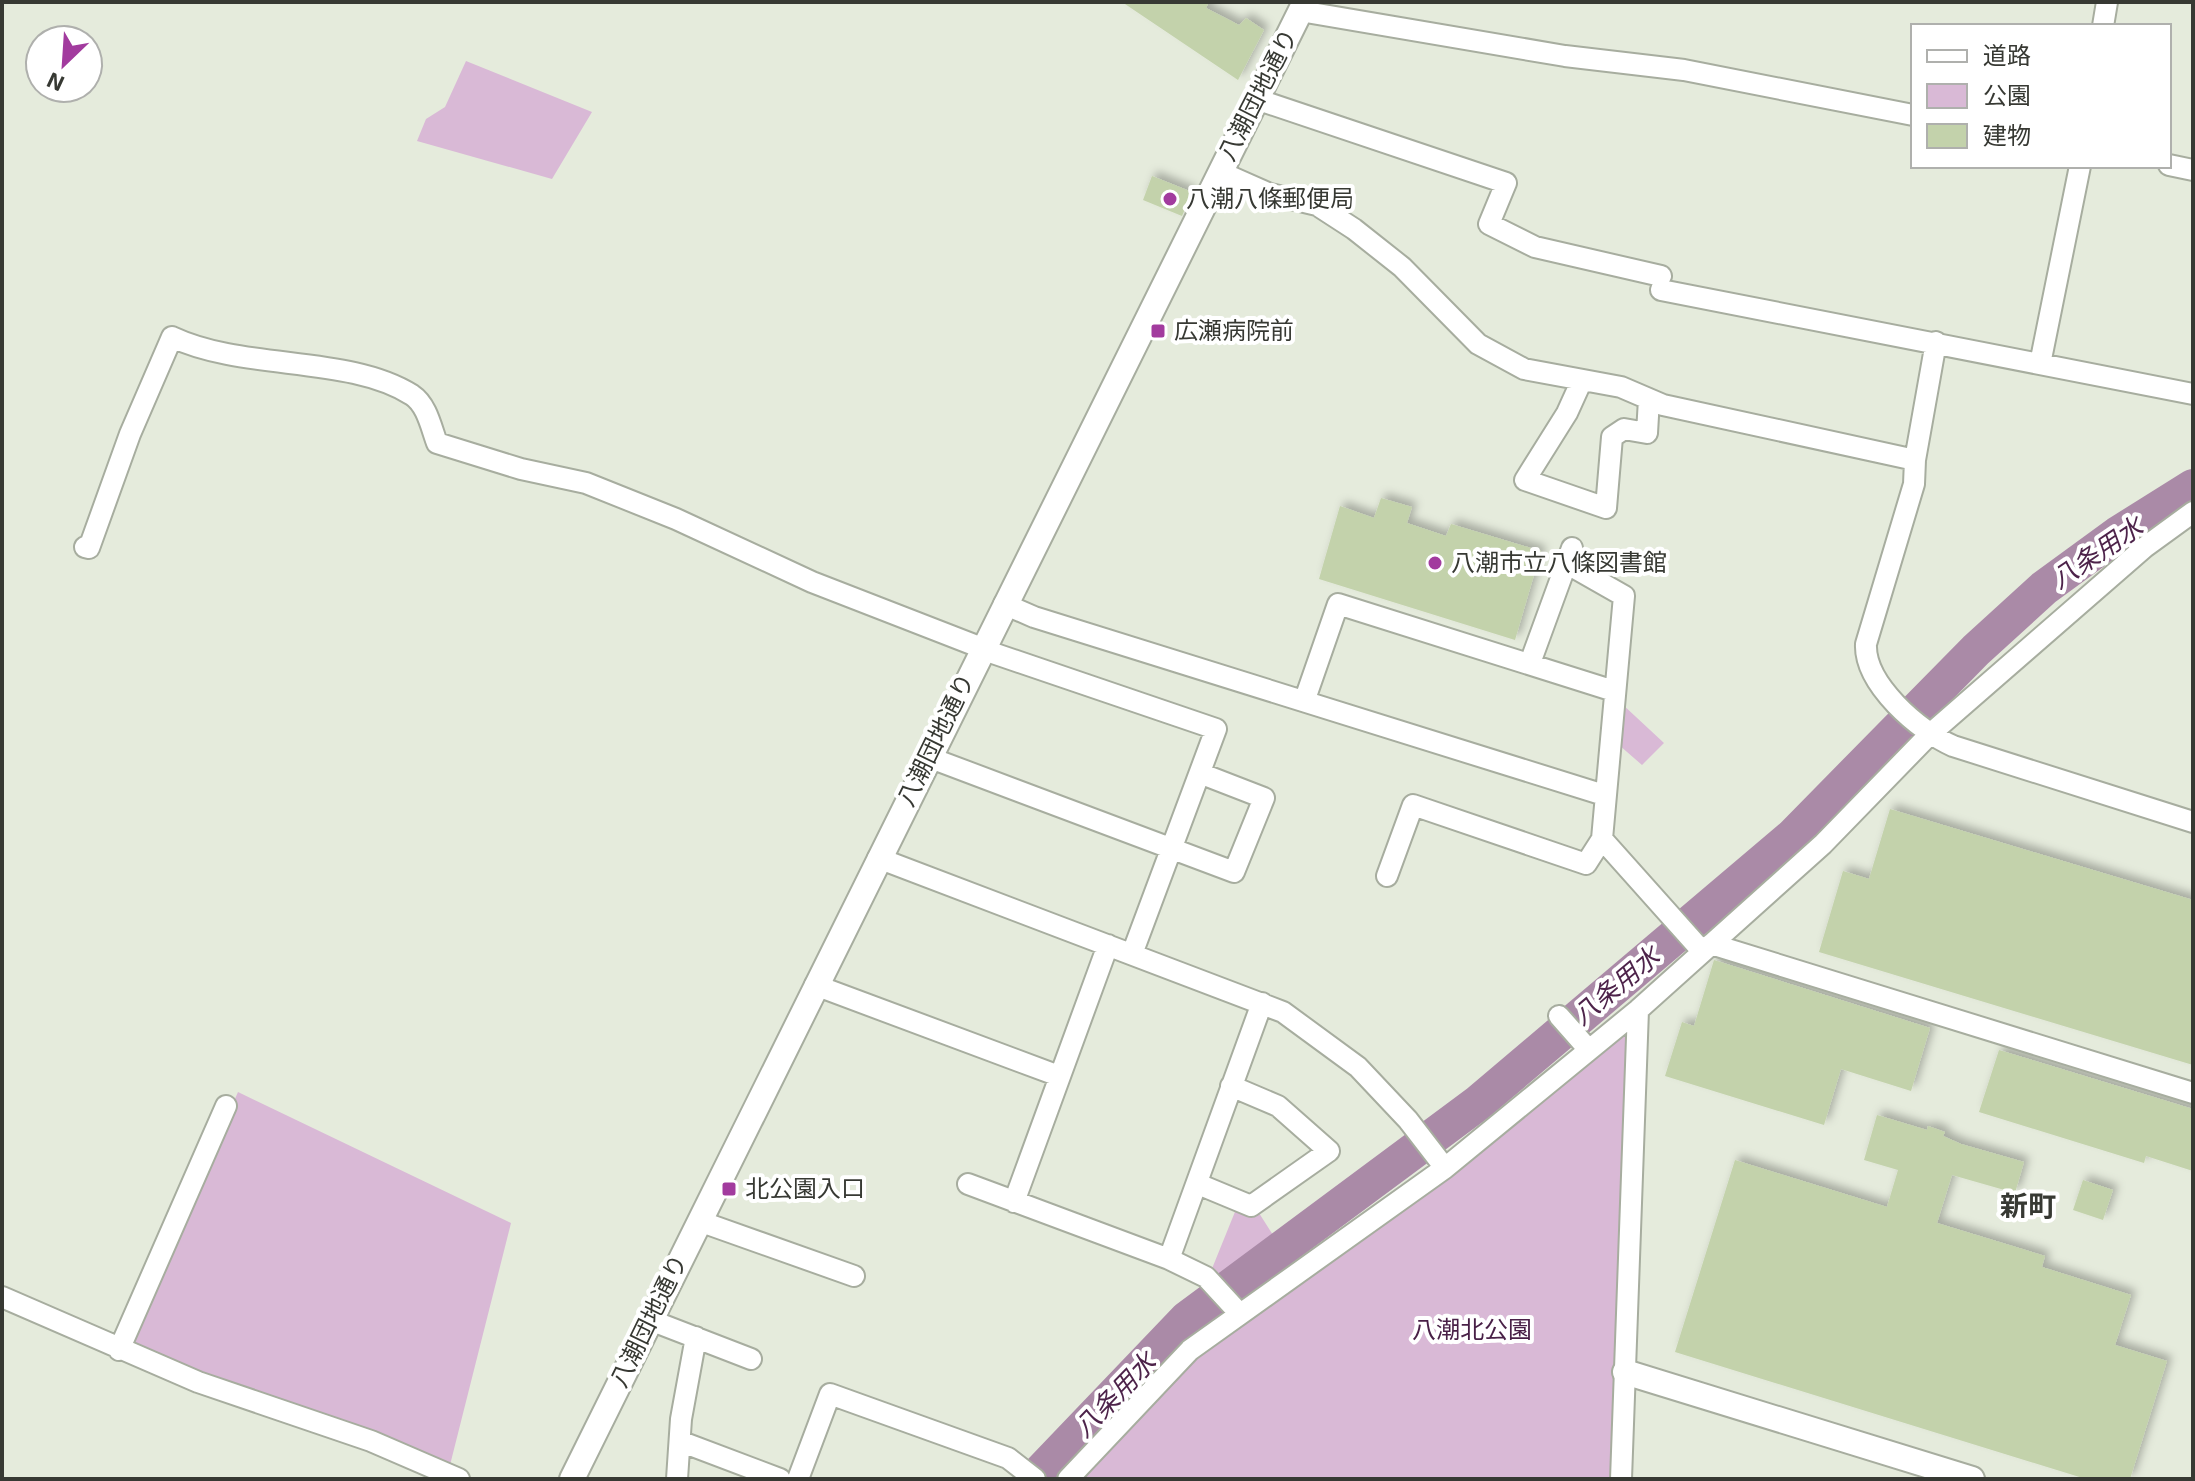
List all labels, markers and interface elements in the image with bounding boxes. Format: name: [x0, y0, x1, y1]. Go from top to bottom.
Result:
north arrow: [24, 24, 104, 104]
street label: 八潮団地通り: [1211, 24, 1302, 165]
legend: [1911, 24, 2171, 168]
text: 道路: [1983, 40, 2031, 69]
text: N: [42, 68, 68, 98]
text: 公園: [1983, 80, 2031, 109]
text: 建物: [1983, 120, 2031, 149]
place label: 八潮八條郵便局: [1186, 183, 1354, 212]
marker: 八潮八條郵便局: [1161, 190, 1179, 208]
place label: 広瀬病院前: [1174, 315, 1294, 344]
marker: 広瀬病院前: [1149, 322, 1167, 340]
water label: 八条用水: [2044, 508, 2150, 594]
place label: 八潮市立八條図書館: [1451, 547, 1667, 576]
marker: 八潮市立八條図書館: [1426, 554, 1444, 572]
street label: 八潮団地通り: [890, 668, 979, 810]
water label: 八条用水: [1565, 938, 1667, 1030]
place label: 北公園入口: [745, 1173, 865, 1202]
marker: 北公園入口: [720, 1180, 738, 1198]
district label: 新町: [2000, 1188, 2056, 1222]
street label: 八潮団地通り: [603, 1249, 692, 1391]
park label: 八潮北公園: [1412, 1314, 1532, 1343]
water label: 八条用水: [1067, 1344, 1163, 1442]

